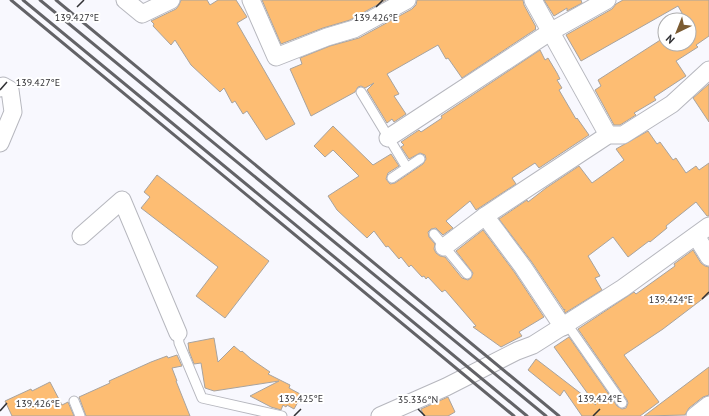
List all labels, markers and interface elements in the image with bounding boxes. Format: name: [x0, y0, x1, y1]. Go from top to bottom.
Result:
text: 139.427°E: [55, 11, 99, 24]
text: 139.426°E: [354, 11, 398, 24]
north arrow: [657, 12, 697, 52]
text: N: [663, 32, 678, 47]
text: 139.427°E: [16, 76, 60, 89]
text: 139.424°E: [649, 293, 693, 306]
text: 139.425°E: [279, 392, 323, 405]
text: 139.424°E: [578, 392, 622, 405]
text: 35.336°N: [398, 393, 438, 406]
text: 139.426°E: [16, 397, 60, 410]

